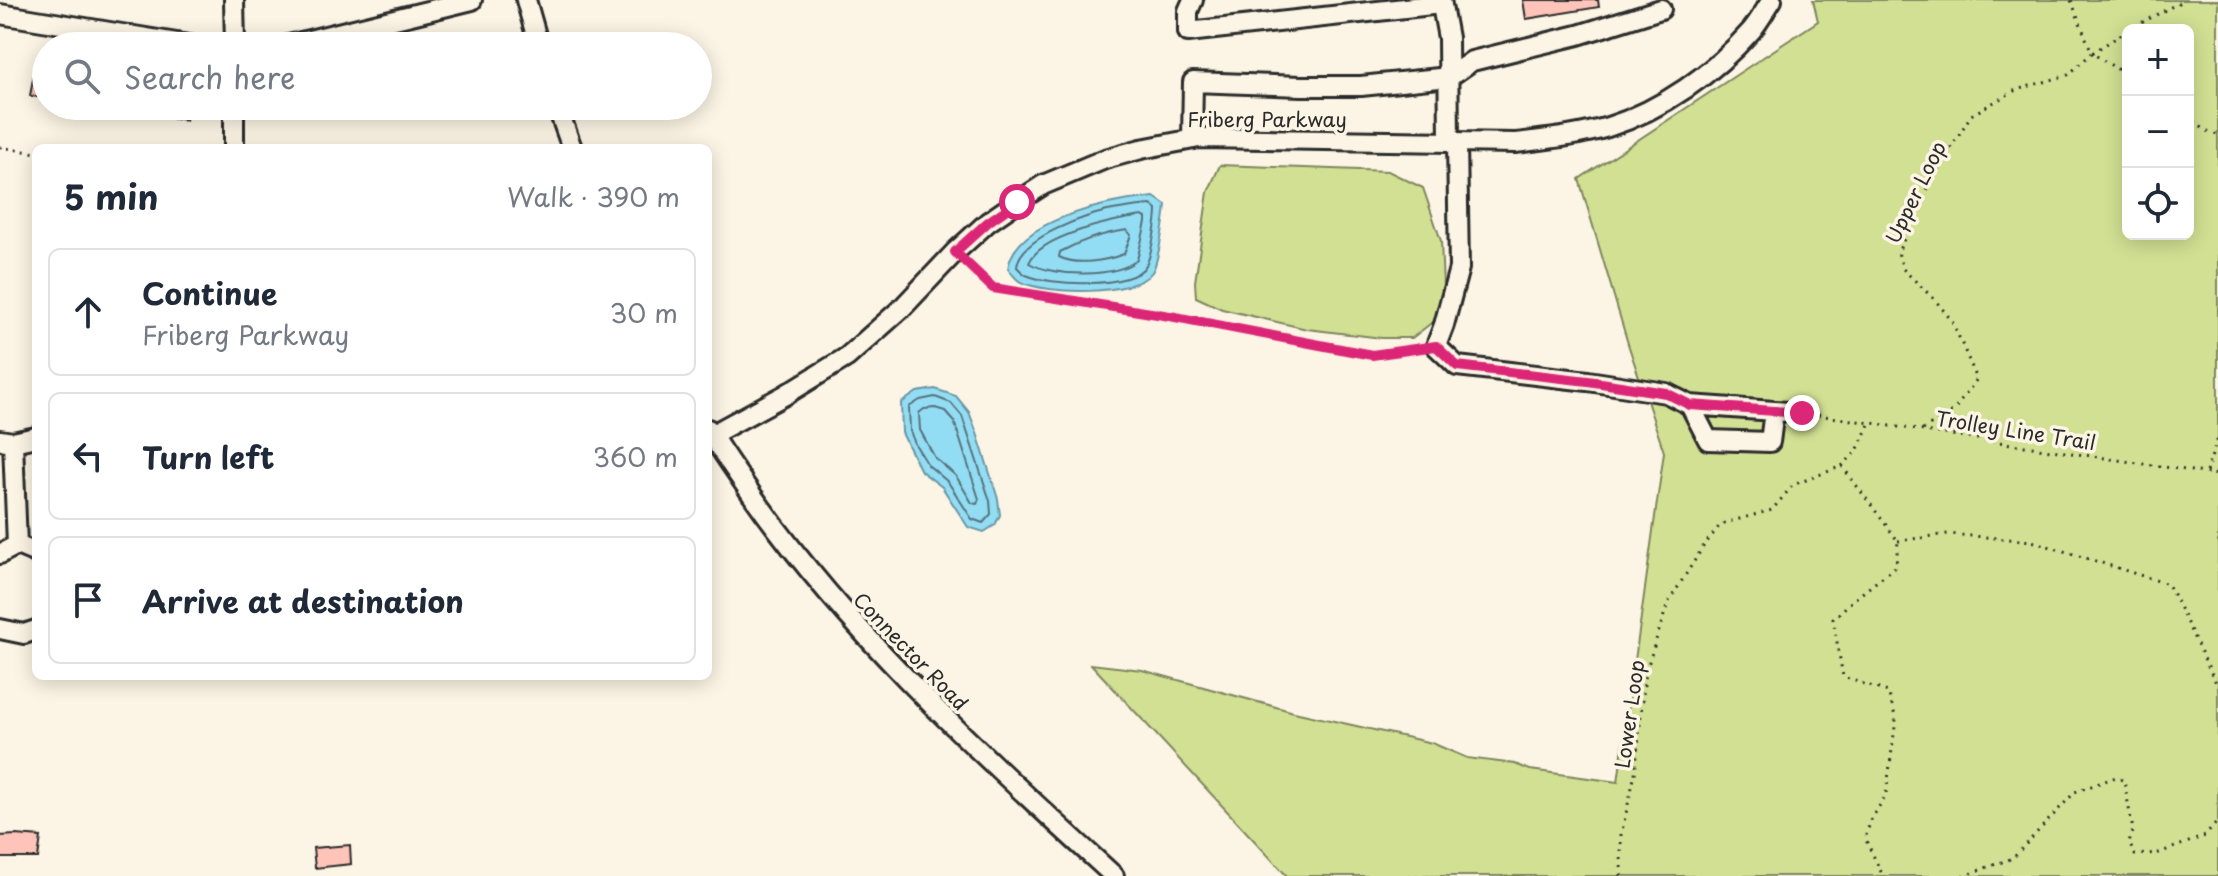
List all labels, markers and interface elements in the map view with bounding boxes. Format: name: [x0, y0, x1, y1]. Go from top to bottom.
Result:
map controls: [2122, 24, 2194, 240]
button: +: [2122, 24, 2194, 96]
search box: [32, 32, 712, 120]
icon: search: [60, 54, 104, 98]
text: Search here: [124, 54, 296, 99]
button: −: [2122, 96, 2194, 168]
street label: Friberg Parkway: [1187, 104, 1347, 134]
street label: Upper Loop: [1877, 136, 1953, 248]
button: locate: [2122, 168, 2194, 240]
text: 5 min: [64, 170, 158, 222]
text: Walk · 390 m: [507, 177, 680, 216]
route start: [999, 184, 1035, 220]
text: Continue: [142, 270, 277, 315]
icon: ahead: [66, 290, 110, 334]
text: 30 m: [610, 293, 678, 332]
text: Friberg Parkway: [142, 315, 349, 354]
route end: [1784, 395, 1820, 431]
street label: Trolley Line Trail: [1934, 403, 2098, 457]
icon: left: [66, 434, 110, 478]
text: Turn left: [142, 434, 274, 479]
text: 360 m: [593, 437, 678, 476]
icon: arrive: [66, 578, 110, 622]
text: Arrive at destination: [142, 578, 464, 623]
street label: Connector Road: [847, 585, 975, 717]
street label: Lower Loop: [1607, 658, 1651, 770]

